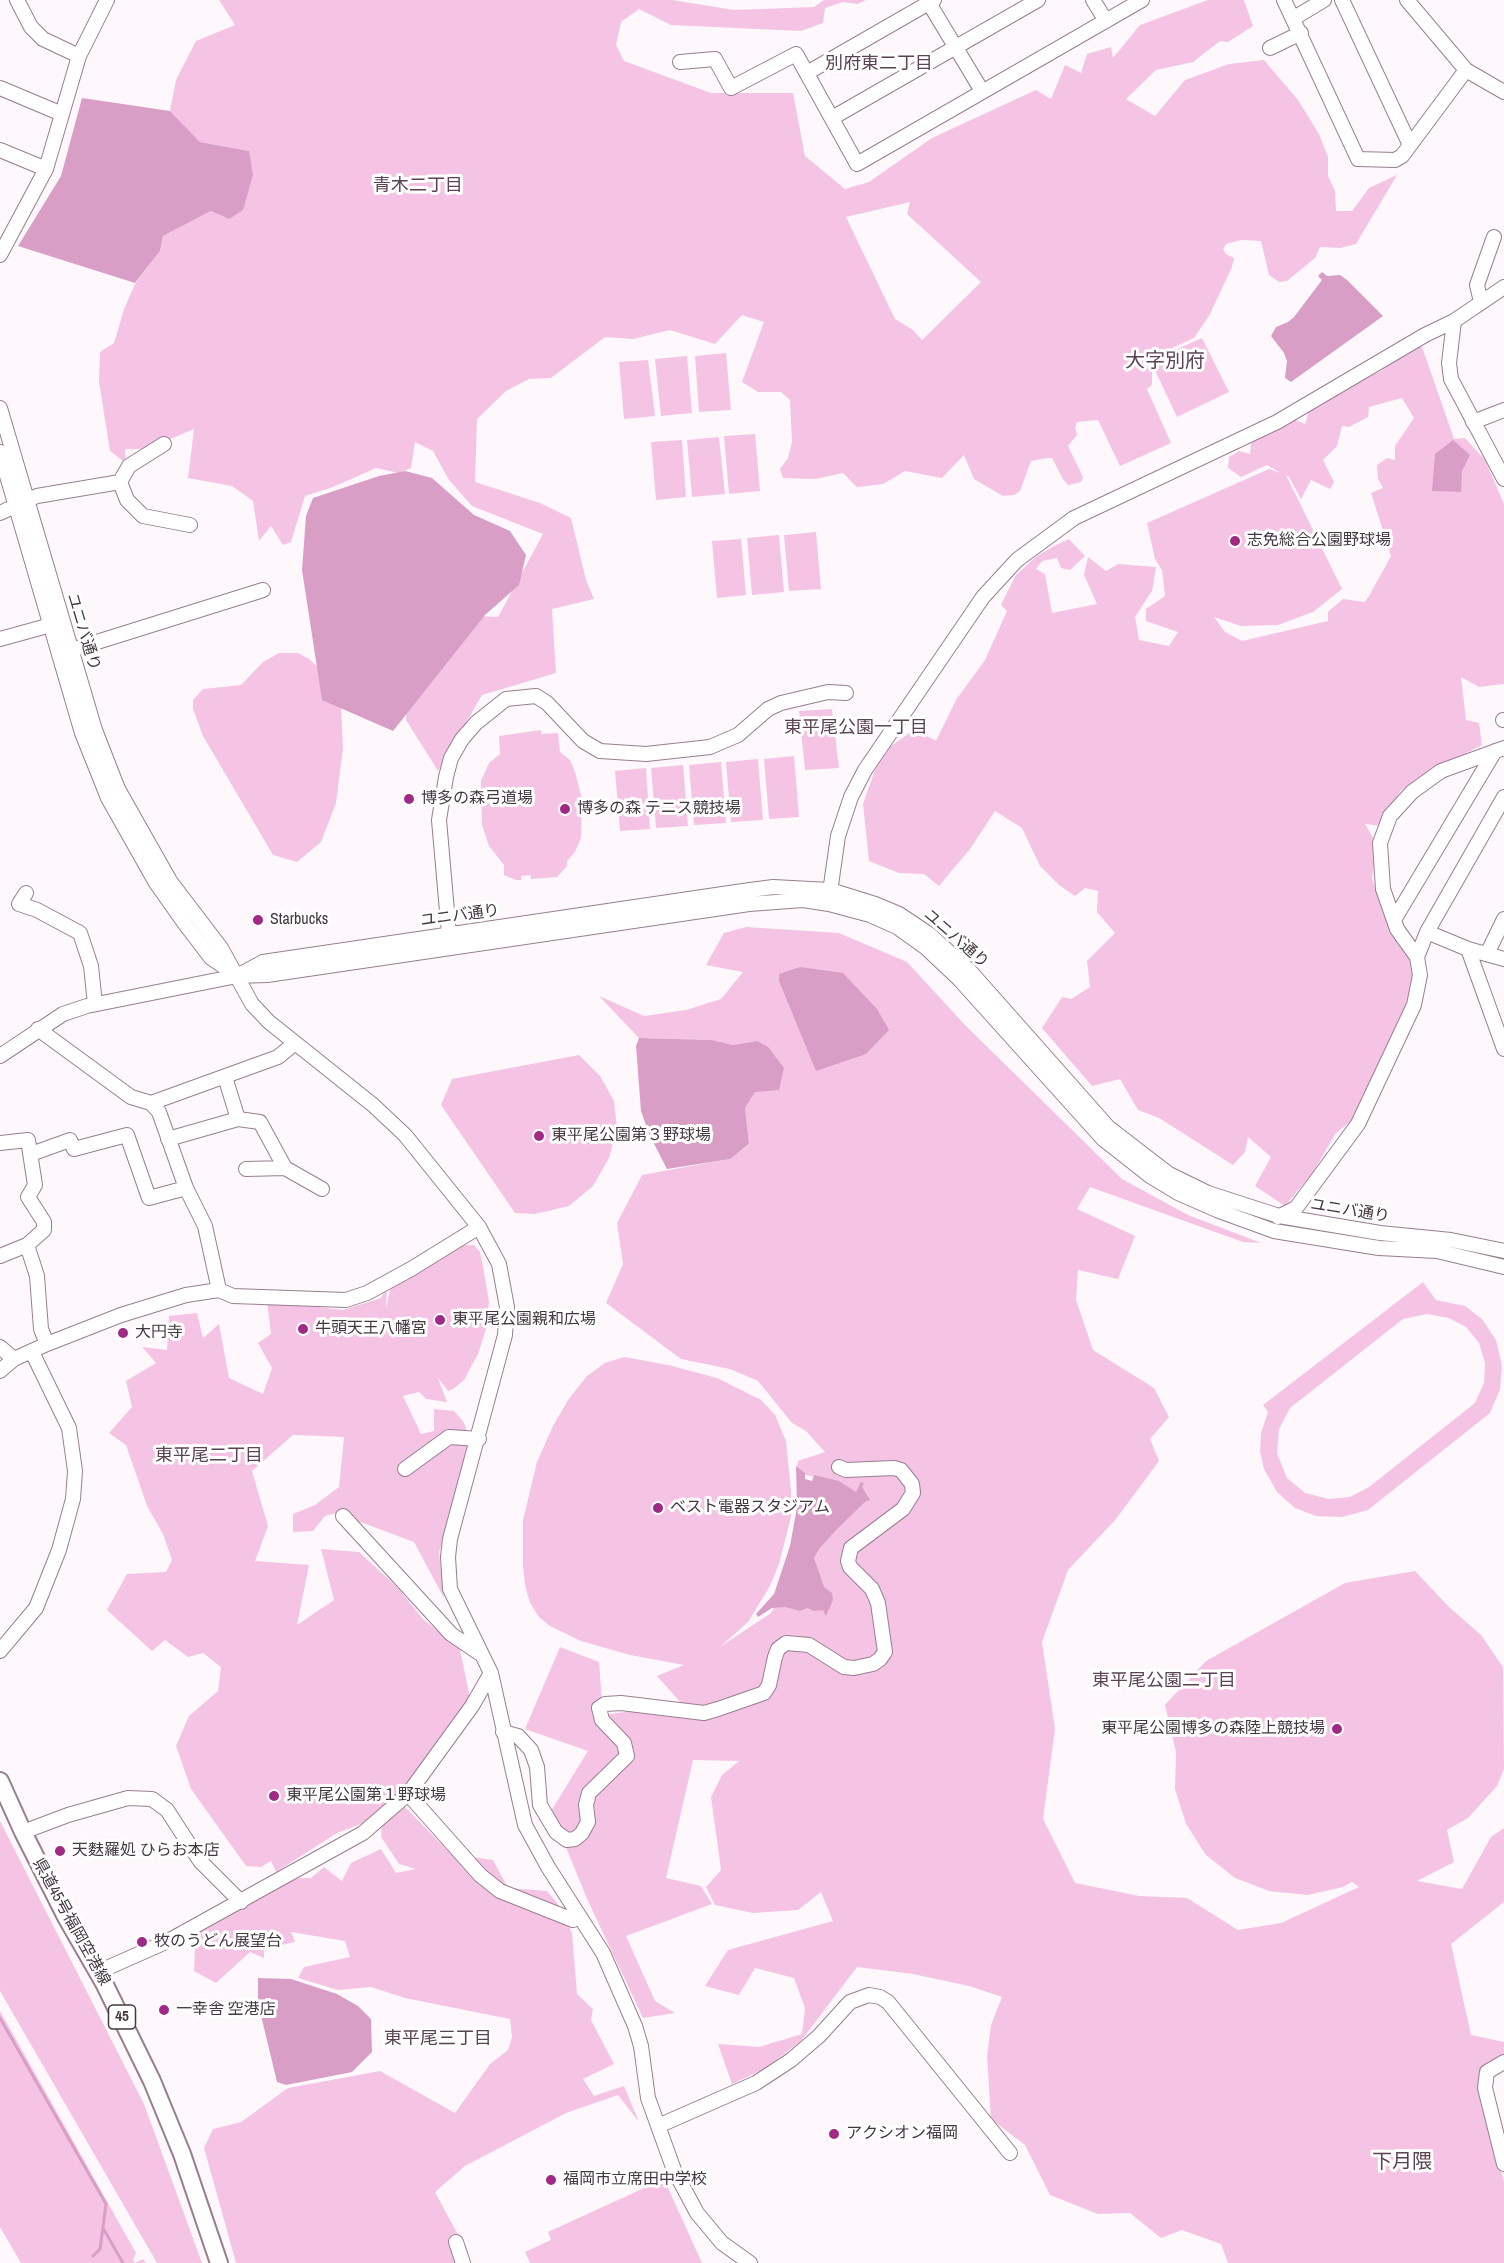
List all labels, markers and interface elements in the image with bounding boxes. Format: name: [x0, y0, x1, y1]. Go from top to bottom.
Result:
district label: 別府東二丁目: [825, 53, 933, 75]
district label: 青木二丁目: [373, 175, 463, 197]
district label: 大字別府: [1125, 350, 1205, 374]
place label: 志免総合公園野球場: [1247, 531, 1391, 551]
marker: 志免総合公園野球場: [1228, 534, 1242, 548]
street label: ユニバ通り: [62, 591, 104, 673]
district label: 東平尾公園一丁目: [784, 717, 928, 739]
place label: 博多の森弓道場: [421, 789, 533, 809]
marker: 博多の森弓道場: [402, 792, 416, 806]
place label: 博多の森 テニス競技場: [577, 799, 741, 819]
marker: 博多の森 テニス競技場: [558, 802, 572, 816]
street label: ユニバ通り: [419, 901, 501, 931]
street label: ユニバ通り: [920, 906, 992, 972]
place label: Starbucks: [270, 910, 328, 930]
marker: Starbucks: [251, 913, 265, 927]
place label: 東平尾公園第３野球場: [551, 1126, 711, 1146]
marker: 東平尾公園第３野球場: [532, 1129, 546, 1143]
street label: ユニバ通り: [1309, 1195, 1391, 1227]
place label: 東平尾公園親和広場: [452, 1310, 596, 1330]
marker: 東平尾公園親和広場: [433, 1313, 447, 1327]
place label: 牛頭天王八幡宮: [315, 1319, 427, 1339]
marker: 牛頭天王八幡宮: [296, 1322, 310, 1336]
place label: 大円寺: [135, 1323, 183, 1343]
marker: 大円寺: [116, 1326, 130, 1340]
district label: 東平尾二丁目: [155, 1445, 263, 1467]
place label: ベスト電器スタジアム: [670, 1498, 830, 1518]
marker: ベスト電器スタジアム: [651, 1501, 665, 1515]
district label: 東平尾公園二丁目: [1092, 1670, 1236, 1692]
place label: 東平尾公園博多の森陸上競技場: [1101, 1719, 1325, 1739]
marker: 東平尾公園博多の森陸上競技場: [1330, 1722, 1344, 1736]
place label: 東平尾公園第１野球場: [286, 1786, 446, 1806]
marker: 東平尾公園第１野球場: [267, 1789, 281, 1803]
place label: 天麩羅処 ひらお本店: [72, 1841, 220, 1861]
marker: 天麩羅処 ひらお本店: [53, 1844, 67, 1858]
street label: 県道45号福岡空港線: [28, 1855, 114, 1989]
place label: 牧のうどん展望台: [154, 1932, 282, 1952]
marker: 牧のうどん展望台: [135, 1935, 149, 1949]
place label: 一幸舎 空港店: [176, 2000, 276, 2020]
marker: 一幸舎 空港店: [157, 2003, 171, 2017]
road number: 45: [108, 2005, 136, 2029]
district label: 東平尾三丁目: [384, 2028, 492, 2050]
place label: アクシオン福岡: [846, 2124, 958, 2144]
marker: アクシオン福岡: [827, 2127, 841, 2141]
district label: 下月隈: [1372, 2151, 1432, 2175]
place label: 福岡市立席田中学校: [563, 2170, 707, 2190]
marker: 福岡市立席田中学校: [544, 2173, 558, 2187]

